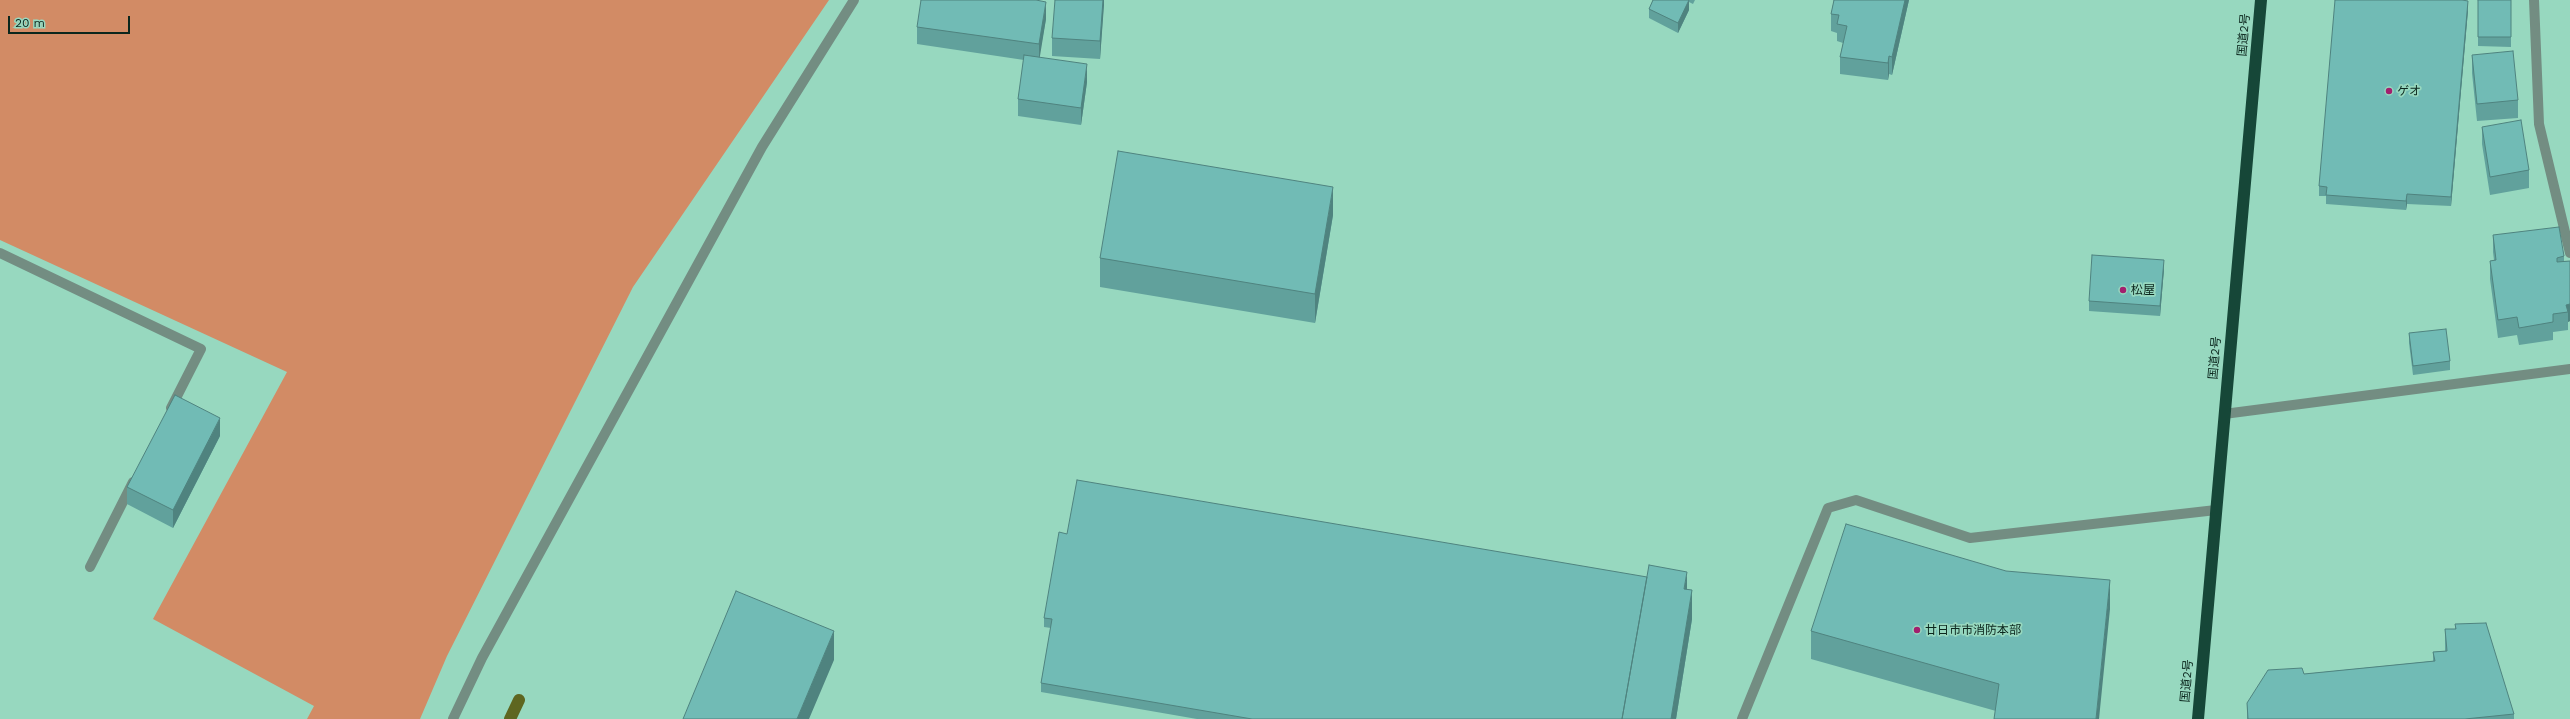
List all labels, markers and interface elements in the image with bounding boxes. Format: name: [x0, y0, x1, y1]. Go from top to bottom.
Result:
scale bar: [10, 8, 132, 34]
street label: 国道2号: [2235, 13, 2253, 57]
text: 20 m: [15, 16, 45, 30]
place label: ゲオ: [2397, 84, 2421, 98]
marker: ゲオ: [2384, 86, 2394, 96]
place label: 松屋: [2131, 283, 2155, 297]
marker: 松屋: [2118, 285, 2128, 295]
street label: 国道2号: [2206, 336, 2224, 380]
place label: 廿日市市消防本部: [1925, 623, 2021, 637]
marker: 廿日市市消防本部: [1912, 625, 1922, 635]
street label: 国道2号: [2178, 659, 2196, 703]

